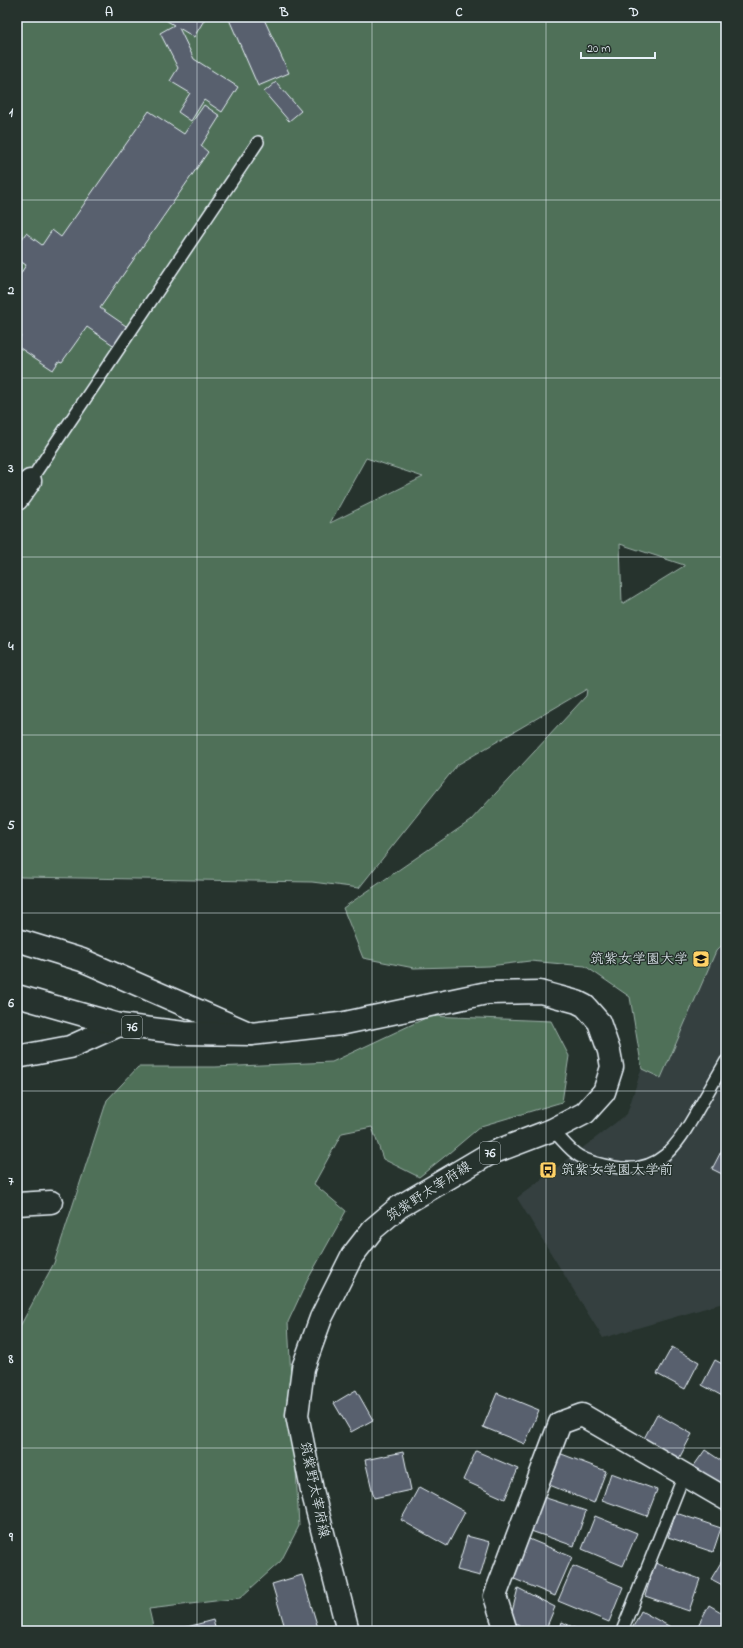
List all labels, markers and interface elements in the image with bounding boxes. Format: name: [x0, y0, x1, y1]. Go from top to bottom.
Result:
text: A: [105, 3, 113, 22]
text: B: [279, 3, 289, 22]
text: C: [455, 3, 463, 22]
text: D: [628, 3, 639, 22]
scale bar: [581, 34, 655, 60]
text: 20 m: [587, 40, 610, 58]
text: 1: [9, 103, 14, 122]
text: 2: [7, 281, 15, 300]
text: 3: [7, 459, 14, 478]
text: 4: [7, 637, 14, 656]
text: 5: [7, 816, 15, 835]
place label: 筑紫女学園大学: [590, 949, 688, 970]
school or university icon: 筑紫女学園大学: [691, 949, 711, 969]
text: 6: [7, 994, 14, 1013]
road number: 76: [122, 1016, 142, 1038]
road number: 76: [480, 1142, 500, 1164]
street label: 筑紫野太宰府線: [382, 1157, 476, 1227]
bus stop icon: 筑紫女学園大学前: [538, 1160, 558, 1180]
place label: 筑紫女学園大学前: [561, 1160, 673, 1181]
text: 7: [8, 1172, 14, 1191]
text: 8: [8, 1350, 14, 1369]
street label: 筑紫野太宰府線: [294, 1440, 334, 1540]
text: 9: [8, 1528, 14, 1547]

